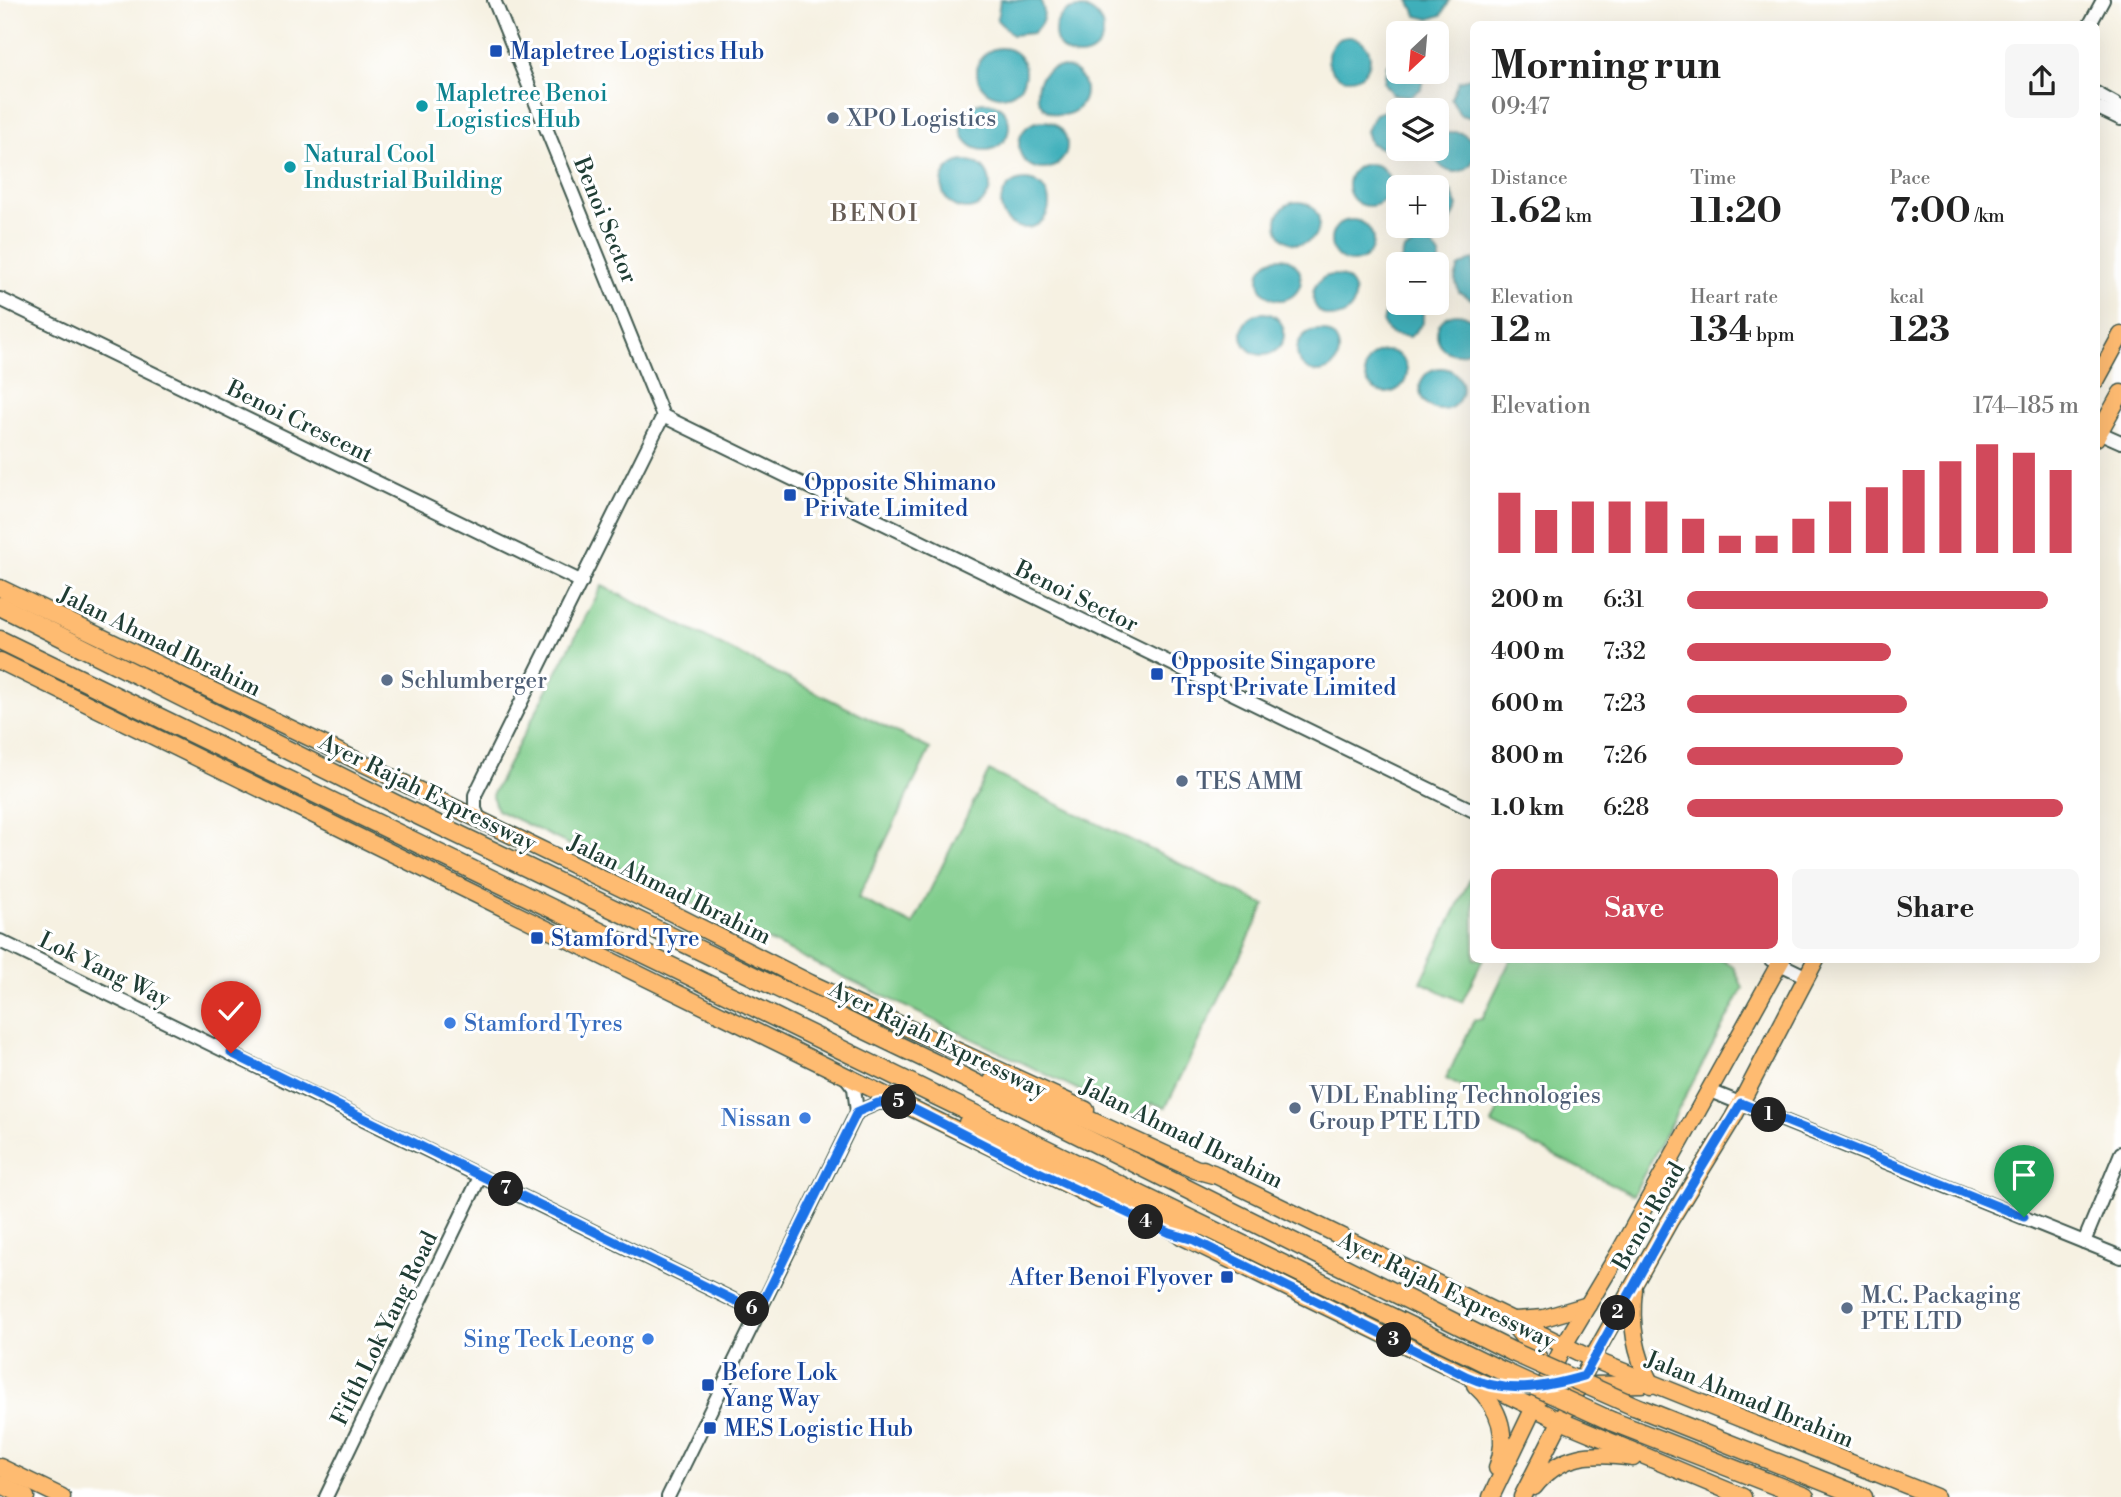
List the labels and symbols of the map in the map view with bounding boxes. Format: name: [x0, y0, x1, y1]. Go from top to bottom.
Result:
north arrow: [1386, 21, 1449, 84]
place label: Mapletree Logistics Hub: [510, 38, 764, 66]
marker: Mapletree Logistics Hub: [488, 43, 504, 59]
place label: Mapletree Benoi Logistics Hub: [436, 80, 608, 134]
marker: Mapletree Benoi Logistics Hub: [414, 98, 430, 114]
place label: XPO Logistics: [846, 105, 996, 133]
marker: XPO Logistics: [825, 110, 841, 126]
place label: Natural Cool Industrial Building: [304, 141, 502, 195]
street label: Benoi Sector: [567, 152, 643, 288]
marker: Natural Cool Industrial Building: [282, 159, 298, 175]
district label: BENOI: [830, 199, 919, 229]
street label: Benoi Crescent: [221, 374, 377, 469]
place label: Opposite Shimano Private Limited: [804, 469, 996, 523]
marker: Opposite Shimano Private Limited: [782, 487, 798, 503]
street label: Benoi Sector: [1009, 555, 1143, 639]
street label: Jalan Ahmad Ibrahim: [53, 580, 266, 703]
place label: Opposite Singapore Trspt Private Limited: [1171, 648, 1396, 702]
marker: Opposite Singapore Trspt Private Limited: [1149, 666, 1165, 682]
place label: Schlumberger: [401, 667, 547, 695]
marker: Schlumberger: [379, 672, 395, 688]
street label: Ayer Rajah Expressway: [313, 728, 542, 858]
place label: TES AMM: [1196, 768, 1303, 796]
marker: TES AMM: [1174, 773, 1190, 789]
street label: Jalan Ahmad Ibrahim: [563, 828, 776, 951]
place label: Stamford Tyre: [551, 925, 700, 953]
street label: Lok Yang Way: [34, 926, 176, 1014]
marker: Stamford Tyre: [529, 930, 545, 946]
street label: Ayer Rajah Expressway: [823, 975, 1052, 1105]
pin: [201, 981, 261, 1053]
place label: Stamford Tyres: [464, 1010, 623, 1038]
marker: Stamford Tyres: [442, 1015, 458, 1031]
street label: Jalan Ahmad Ibrahim: [1075, 1072, 1288, 1195]
place label: VDL Enabling Technologies Group PTE LTD: [1308, 1082, 1601, 1136]
pin: 5: [881, 1084, 916, 1120]
pin: 1: [1752, 1098, 1786, 1132]
marker: VDL Enabling Technologies Group PTE LTD: [1287, 1100, 1303, 1116]
place label: Nissan: [721, 1105, 791, 1133]
marker: Nissan: [797, 1110, 813, 1126]
pin: [1994, 1145, 2054, 1217]
street label: Benoi Road: [1606, 1157, 1691, 1276]
pin: 7: [489, 1172, 524, 1206]
pin: 4: [1128, 1204, 1164, 1240]
street label: Ayer Rajah Expressway: [1332, 1226, 1561, 1356]
street label: Fifth Lok Yang Road: [326, 1227, 444, 1430]
place label: After Benoi Flyover: [1008, 1264, 1213, 1292]
marker: After Benoi Flyover: [1219, 1269, 1235, 1285]
place label: M.C. Packaging PTE LTD: [1861, 1282, 2020, 1336]
pin: 6: [734, 1292, 770, 1326]
pin: 2: [1600, 1296, 1636, 1330]
marker: M.C. Packaging PTE LTD: [1839, 1300, 1855, 1316]
pin: 3: [1376, 1322, 1412, 1358]
place label: Sing Teck Leong: [463, 1326, 634, 1354]
marker: Sing Teck Leong: [640, 1331, 656, 1347]
street label: Jalan Ahmad Ibrahim: [1640, 1345, 1858, 1455]
place label: Before Lok Yang Way: [721, 1359, 838, 1413]
marker: Before Lok Yang Way: [700, 1377, 716, 1393]
place label: MES Logistic Hub: [724, 1415, 913, 1443]
marker: MES Logistic Hub: [702, 1420, 718, 1436]

